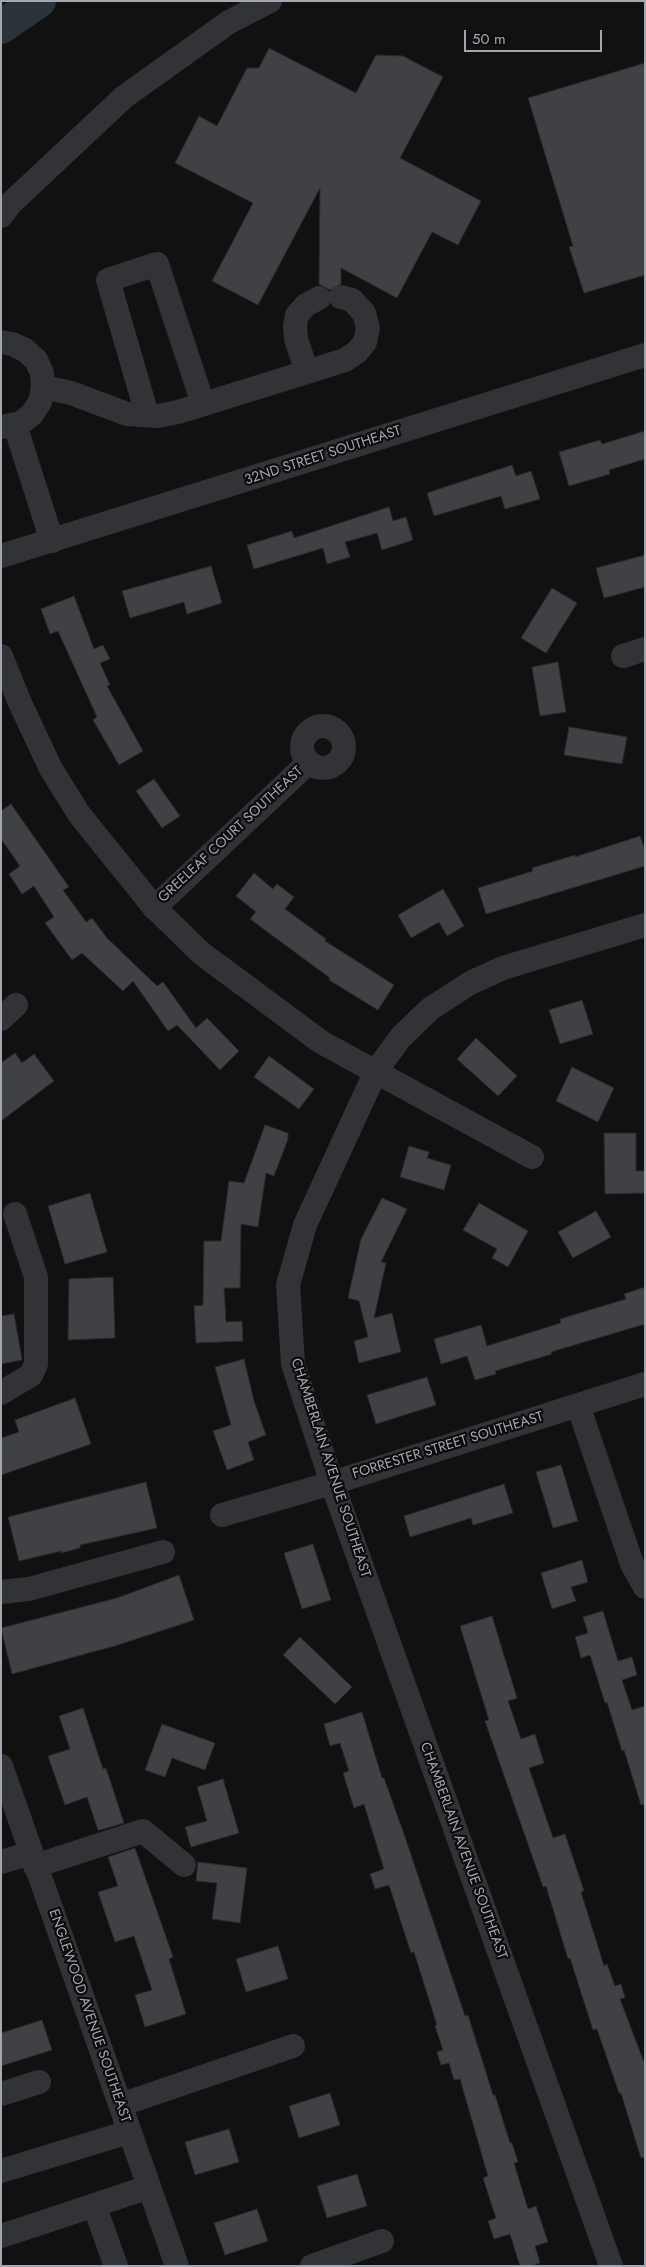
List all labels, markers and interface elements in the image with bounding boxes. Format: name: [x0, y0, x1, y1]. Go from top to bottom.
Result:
scale bar: [466, 20, 604, 52]
text: 50 m: [472, 28, 506, 50]
street label: 32ND STREET SOUTHEAST: [243, 423, 403, 489]
street label: GREELEAF COURT SOUTHEAST: [155, 764, 307, 906]
street label: CHAMBERLAIN AVENUE SOUTHEAST: [287, 1356, 373, 1580]
street label: FORRESTER STREET SOUTHEAST: [351, 1409, 545, 1483]
street label: CHAMBERLAIN AVENUE SOUTHEAST: [416, 1740, 510, 1962]
street label: ENGLEWOOD AVENUE SOUTHEAST: [45, 1907, 133, 2125]

